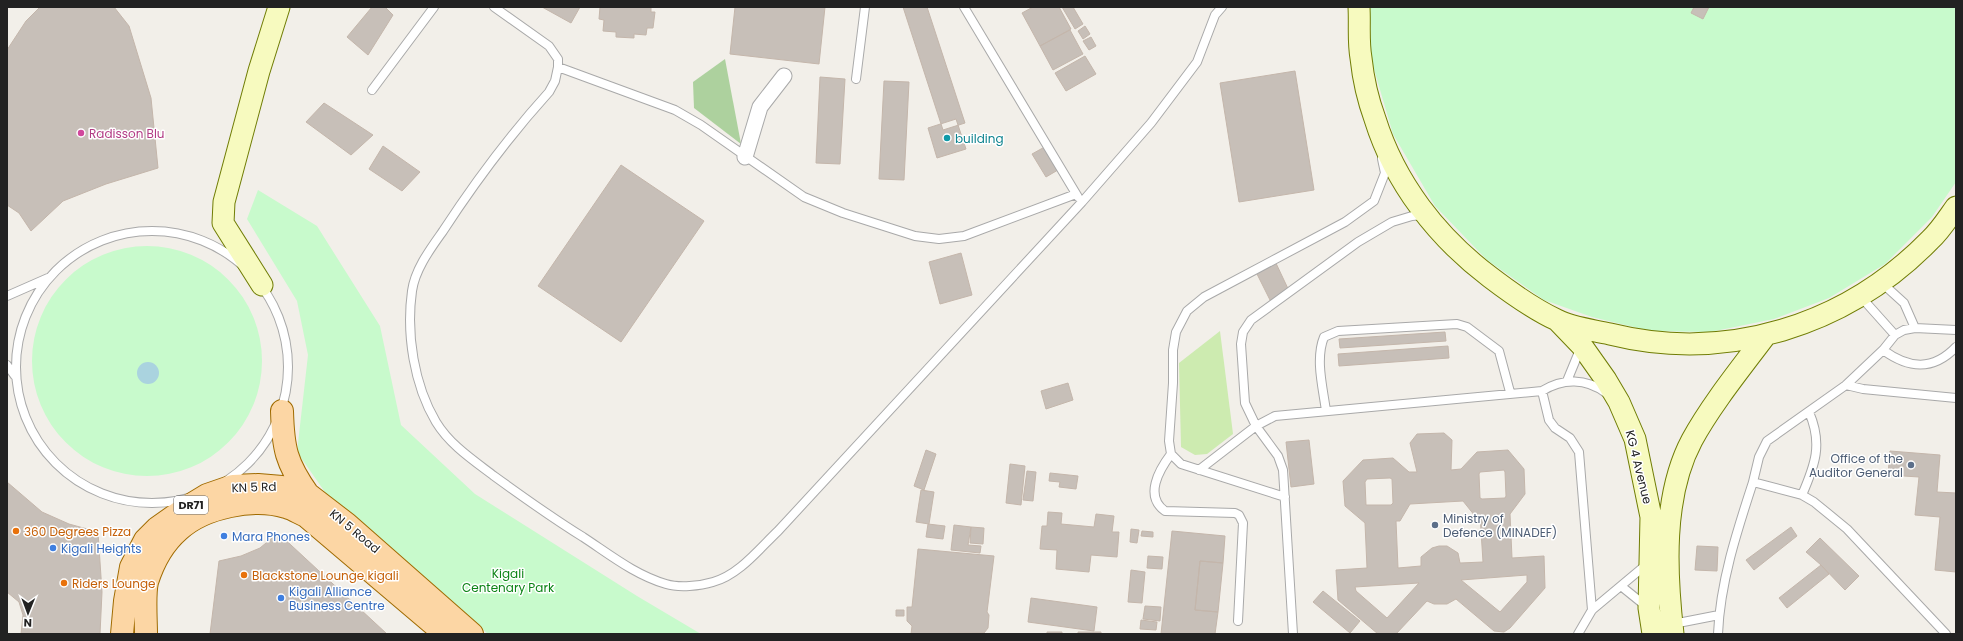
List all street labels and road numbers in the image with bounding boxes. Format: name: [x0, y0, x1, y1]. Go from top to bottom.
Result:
street label: KG 4 Avenue: [1622, 428, 1656, 506]
street label: KN 5 Rd: [231, 478, 277, 496]
road number: DR71: [174, 496, 208, 514]
street label: KN 5 Road: [326, 505, 384, 557]

